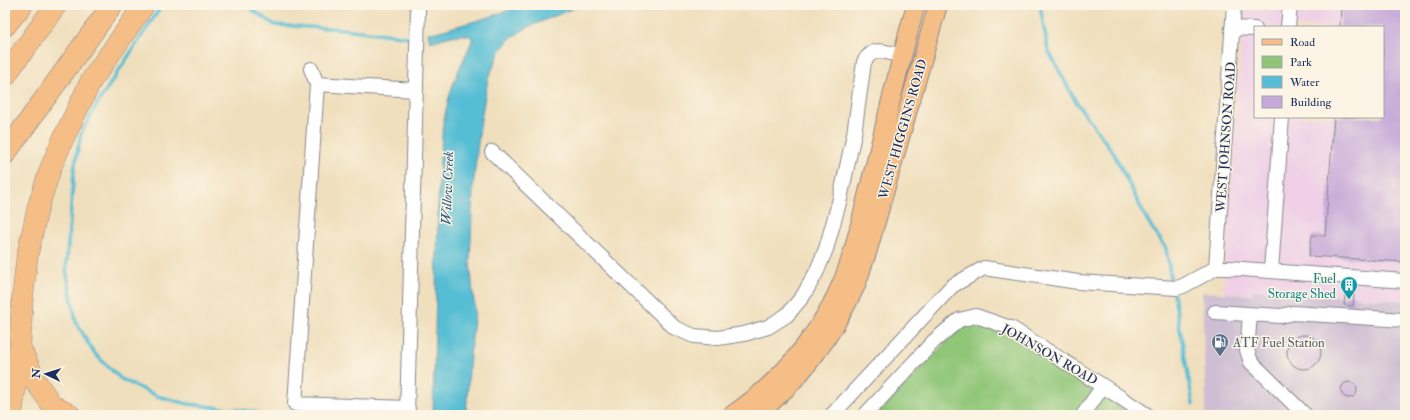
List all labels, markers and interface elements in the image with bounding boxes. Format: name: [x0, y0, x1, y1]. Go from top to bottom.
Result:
legend: [1254, 26, 1384, 118]
text: Road: [1290, 35, 1315, 50]
text: Park: [1290, 55, 1312, 70]
street label: WEST HIGGINS ROAD: [875, 57, 931, 202]
street label: WEST JOHNSON ROAD: [1213, 61, 1239, 214]
text: Water: [1289, 75, 1320, 90]
text: Building: [1290, 95, 1333, 110]
water label: Willow Creek: [438, 150, 457, 225]
place label: Fuel Storage Shed: [1268, 271, 1337, 302]
building icon: Fuel Storage Shed: [1339, 275, 1359, 300]
street label: JOHNSON ROAD: [998, 320, 1100, 389]
fuel station icon: ATF Fuel Station: [1210, 332, 1230, 357]
place label: ATF Fuel Station: [1232, 335, 1325, 351]
north arrow: [26, 354, 66, 394]
text: N: [30, 367, 43, 380]

